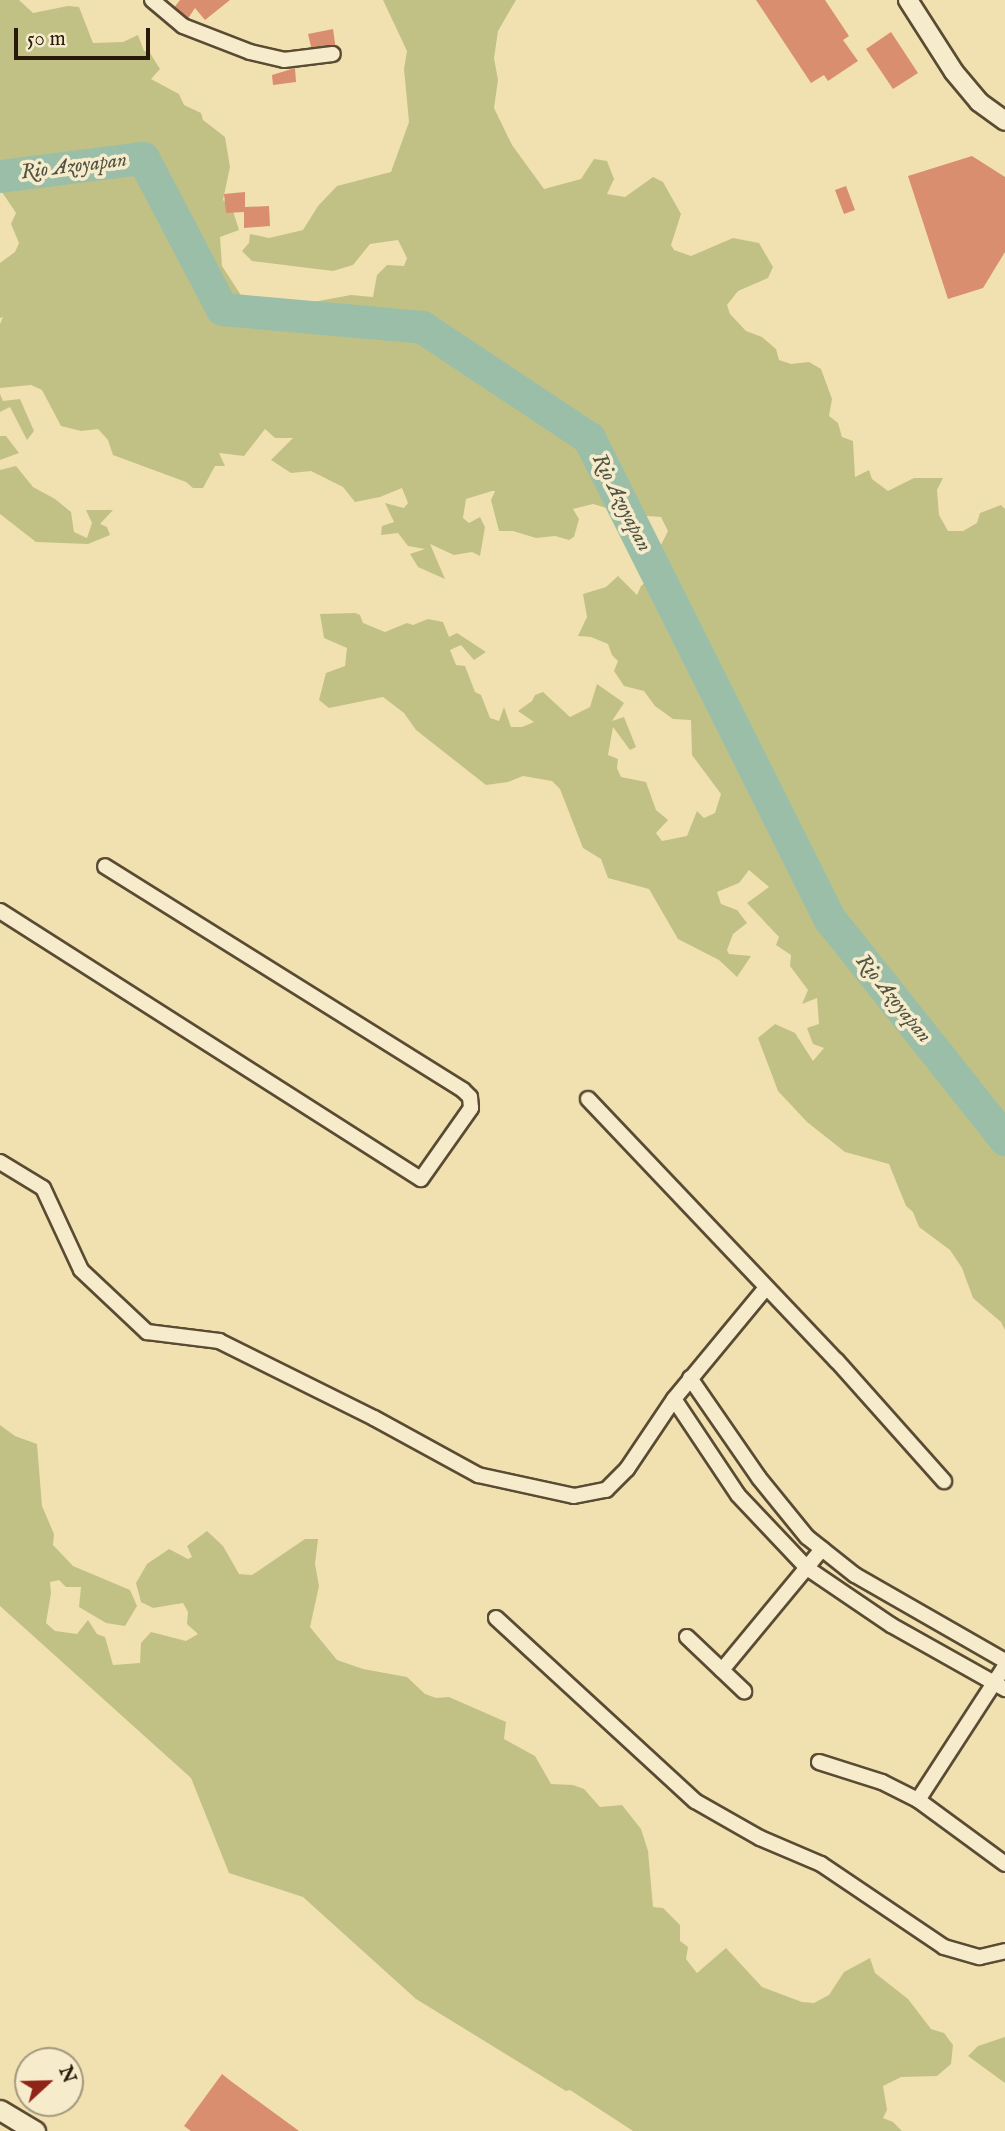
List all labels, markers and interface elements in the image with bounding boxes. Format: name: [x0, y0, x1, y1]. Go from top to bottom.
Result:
scale bar: [18, 14, 154, 58]
text: 50 m: [27, 26, 66, 53]
water label: Rio Azoyapan: [20, 148, 128, 186]
water label: Rio Azoyapan: [586, 450, 656, 556]
water label: Rio Azoyapan: [850, 950, 936, 1048]
north arrow: [14, 2047, 84, 2117]
text: N: [52, 2063, 81, 2087]

